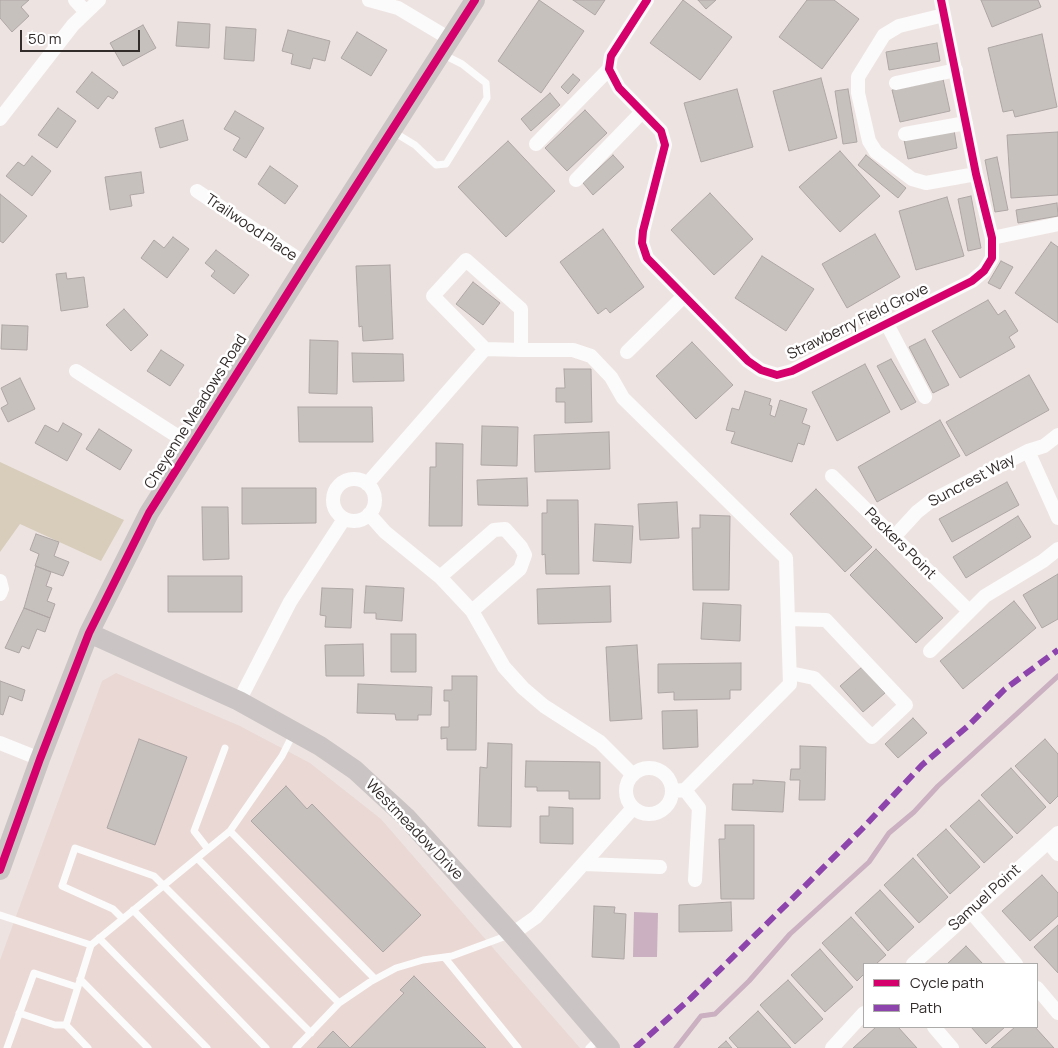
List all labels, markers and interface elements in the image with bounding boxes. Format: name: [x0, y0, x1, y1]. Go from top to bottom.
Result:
scale bar: [22, 20, 142, 52]
text: 50 m: [28, 28, 62, 49]
street label: Trailwood Place: [202, 191, 300, 265]
street label: Strawberry Field Grove: [784, 280, 932, 364]
street label: Cheyenne Meadows Road: [141, 331, 251, 493]
street label: Suncrest Way: [926, 451, 1018, 511]
street label: Packers Point: [861, 505, 939, 583]
street label: Westmeadow Drive: [362, 776, 466, 884]
street label: Samuel Point: [945, 861, 1025, 935]
legend: [863, 963, 1038, 1028]
text: Cycle path: [910, 972, 984, 993]
text: Path: [910, 997, 942, 1018]

